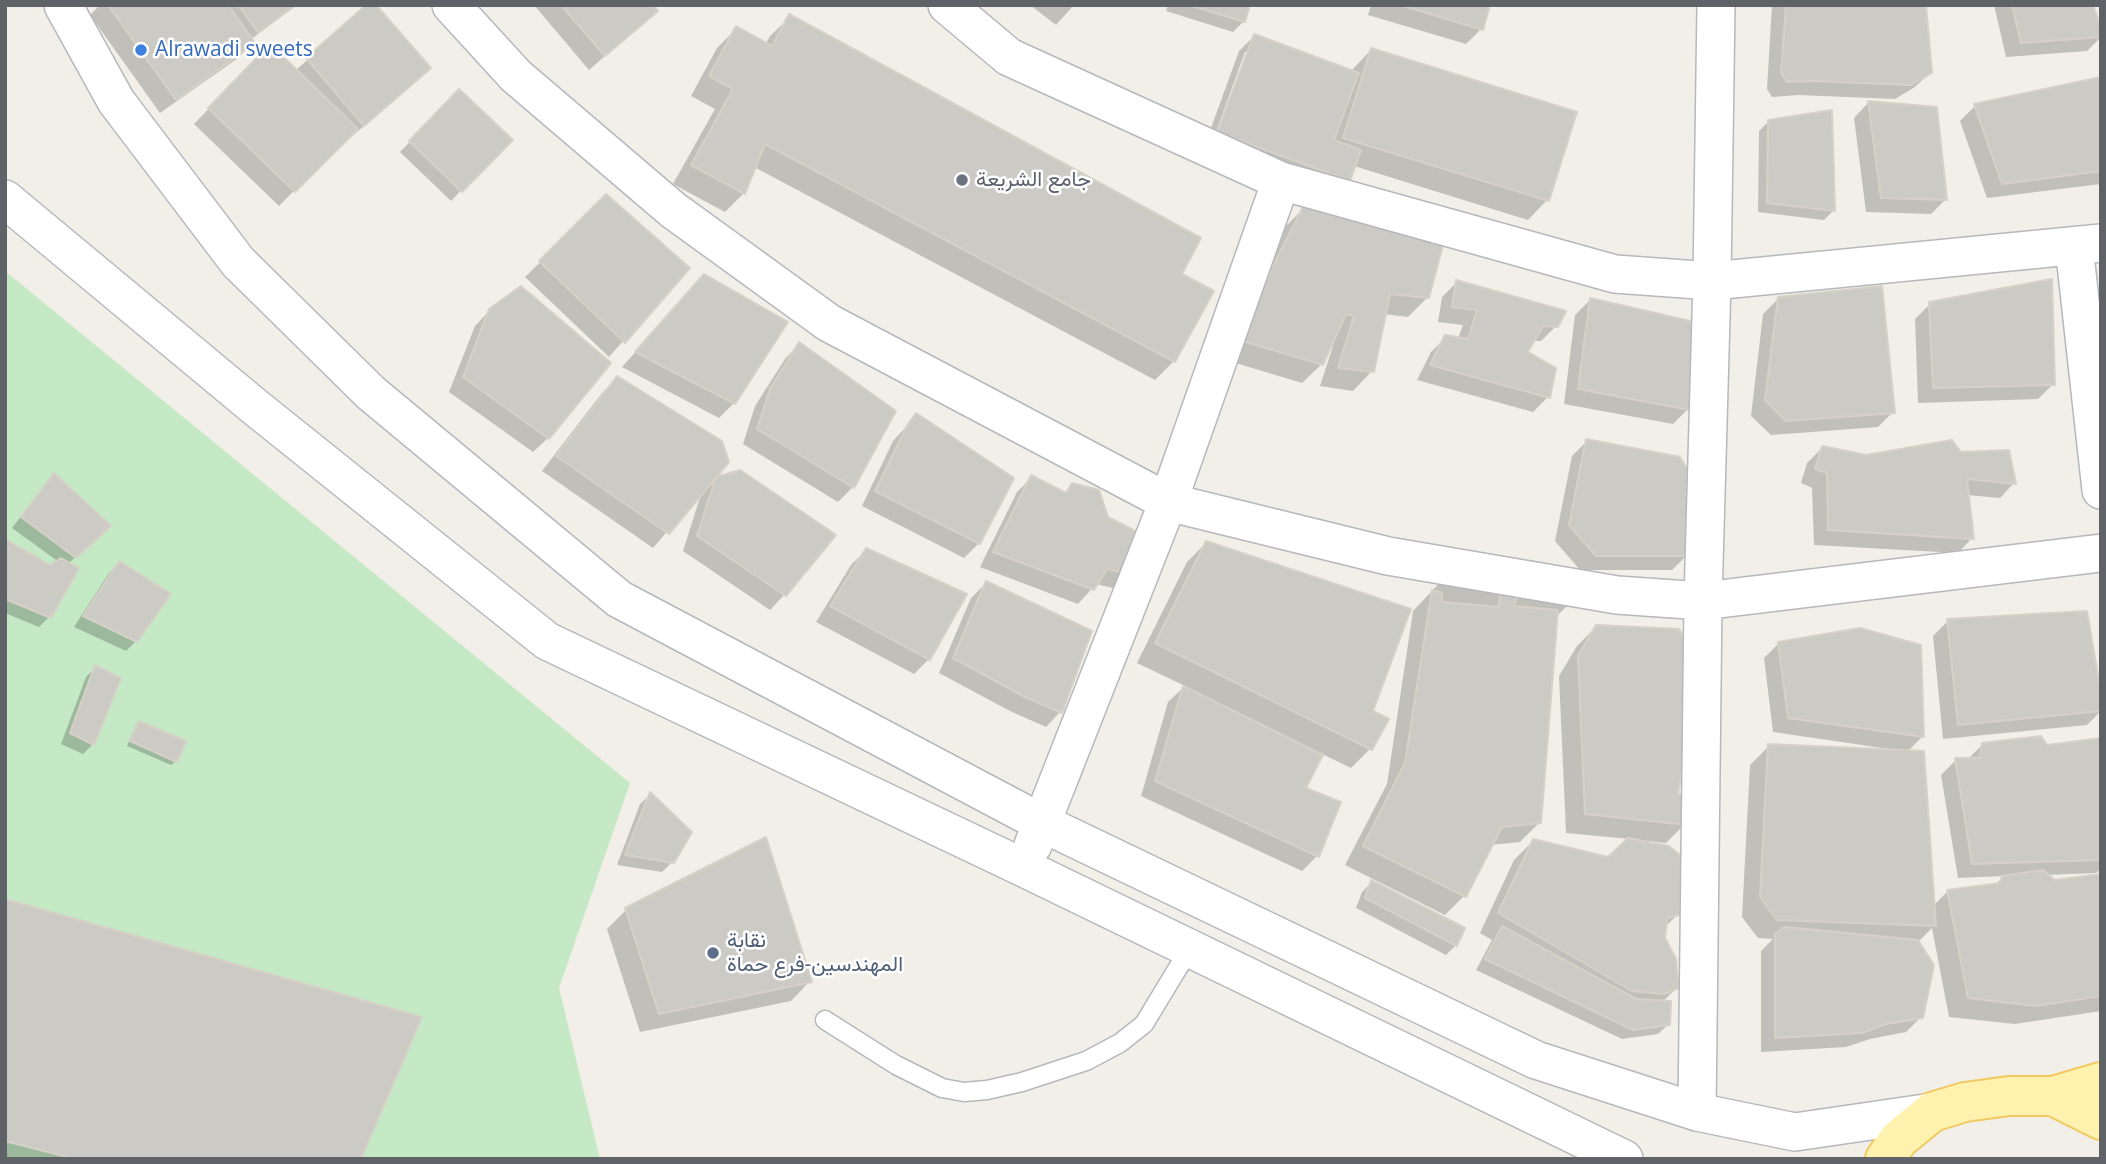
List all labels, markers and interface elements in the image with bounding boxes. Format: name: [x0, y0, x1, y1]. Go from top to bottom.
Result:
place label: Alrawadi sweets: [155, 37, 313, 63]
marker: Alrawadi sweets: [133, 42, 149, 58]
place label: جامع الشريعة: [976, 167, 1091, 193]
marker: جامع الشريعة: [954, 172, 970, 188]
place label: نقابة المهندسين-فرع حماة: [727, 928, 903, 978]
marker: نقابة المهندسين-فرع حماة: [705, 945, 721, 961]

